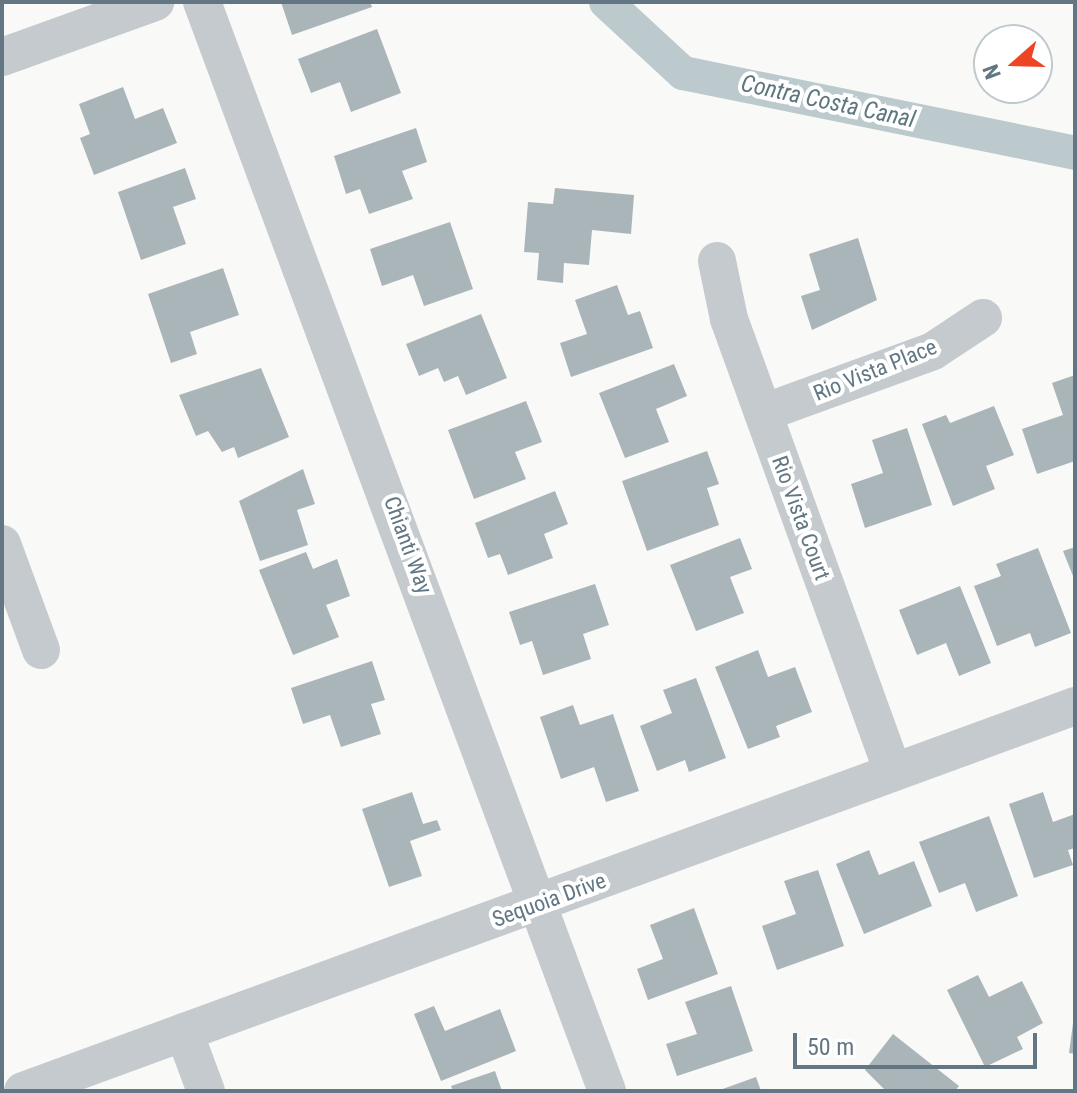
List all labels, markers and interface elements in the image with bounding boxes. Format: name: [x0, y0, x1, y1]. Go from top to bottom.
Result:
north arrow: [973, 24, 1053, 104]
text: N: [978, 61, 1006, 82]
water label: Contra Costa Canal: [738, 69, 918, 135]
street label: Rio Vista Place: [810, 333, 940, 407]
street label: Rio Vista Court: [766, 452, 836, 584]
street label: Chianti Way: [378, 493, 438, 597]
street label: Sequoia Drive: [489, 867, 609, 933]
scale bar: [797, 1017, 1041, 1067]
text: 50 m: [807, 1033, 854, 1061]

